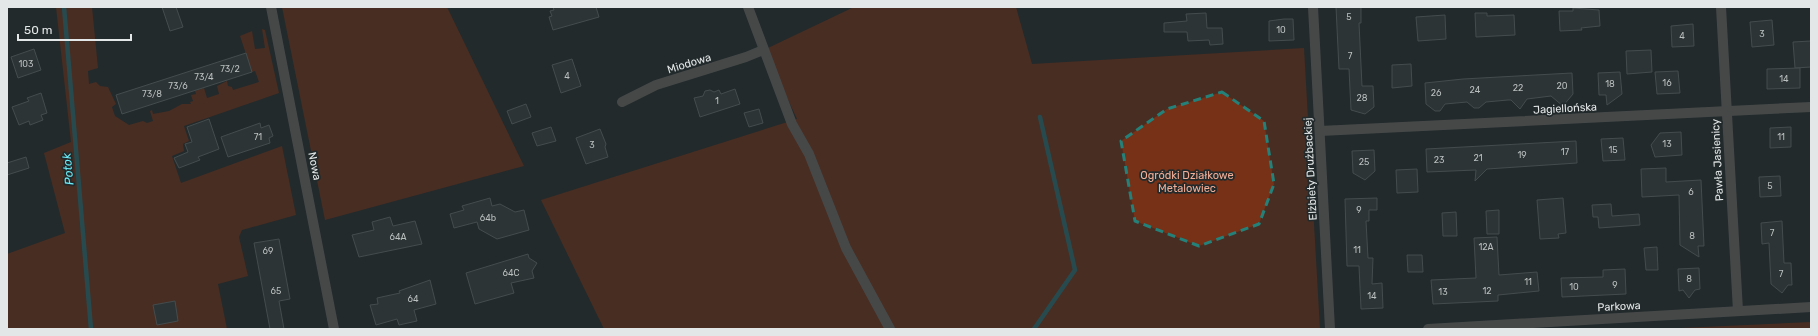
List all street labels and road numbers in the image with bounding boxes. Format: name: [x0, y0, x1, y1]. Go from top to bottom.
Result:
street label: Miodowa: [666, 51, 713, 76]
street label: Jagiellońska: [1533, 100, 1597, 117]
street label: Elżbiety Drużbackiej: [1301, 117, 1320, 221]
street label: Pawła Jasienicy: [1709, 119, 1726, 201]
street label: Nowa: [305, 151, 324, 181]
street label: Parkowa: [1597, 299, 1641, 314]

